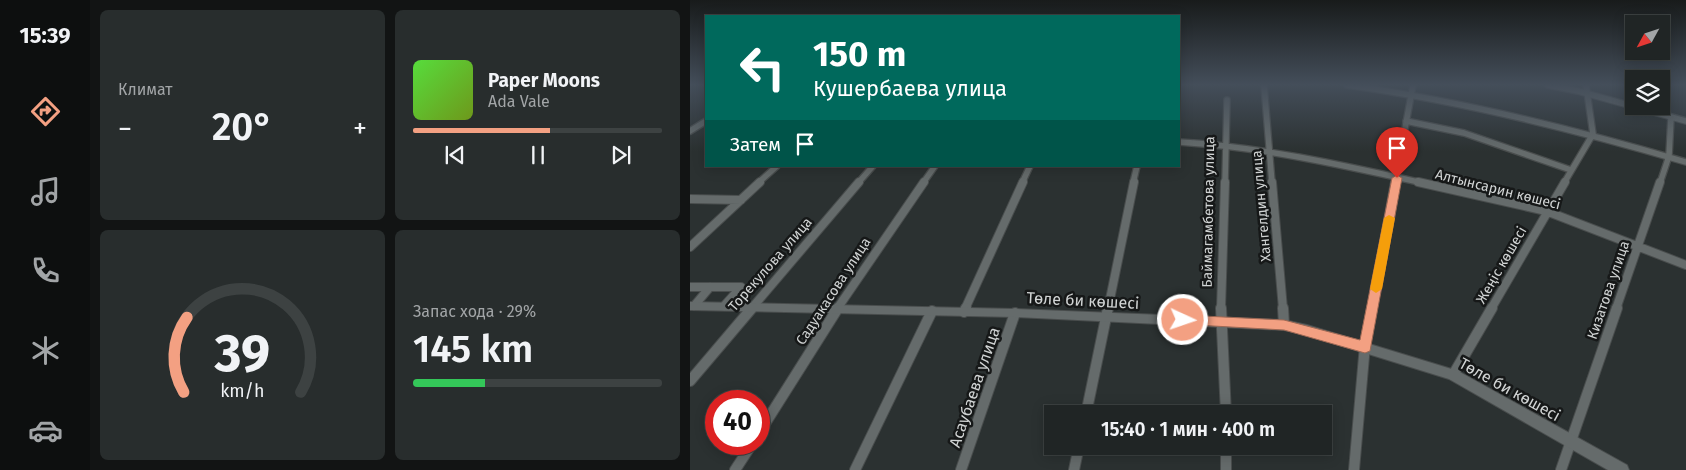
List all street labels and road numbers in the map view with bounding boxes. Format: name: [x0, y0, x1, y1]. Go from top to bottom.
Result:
street label: Баймагамбетова улица: [1199, 136, 1218, 288]
street label: Хангелдин улица: [1248, 150, 1275, 262]
street label: Алтынсарин көшесі: [1433, 166, 1562, 213]
street label: Торекулова улица: [725, 214, 816, 315]
street label: Жеңіс көшесі: [1472, 224, 1530, 307]
street label: Садуакасова улица: [792, 234, 875, 348]
street label: Кизатова улица: [1584, 239, 1633, 342]
street label: Төле би көшесі: [1026, 288, 1140, 313]
street label: Асаубаева улица: [945, 325, 1004, 450]
street label: Төле би көшесі: [1456, 354, 1564, 425]

